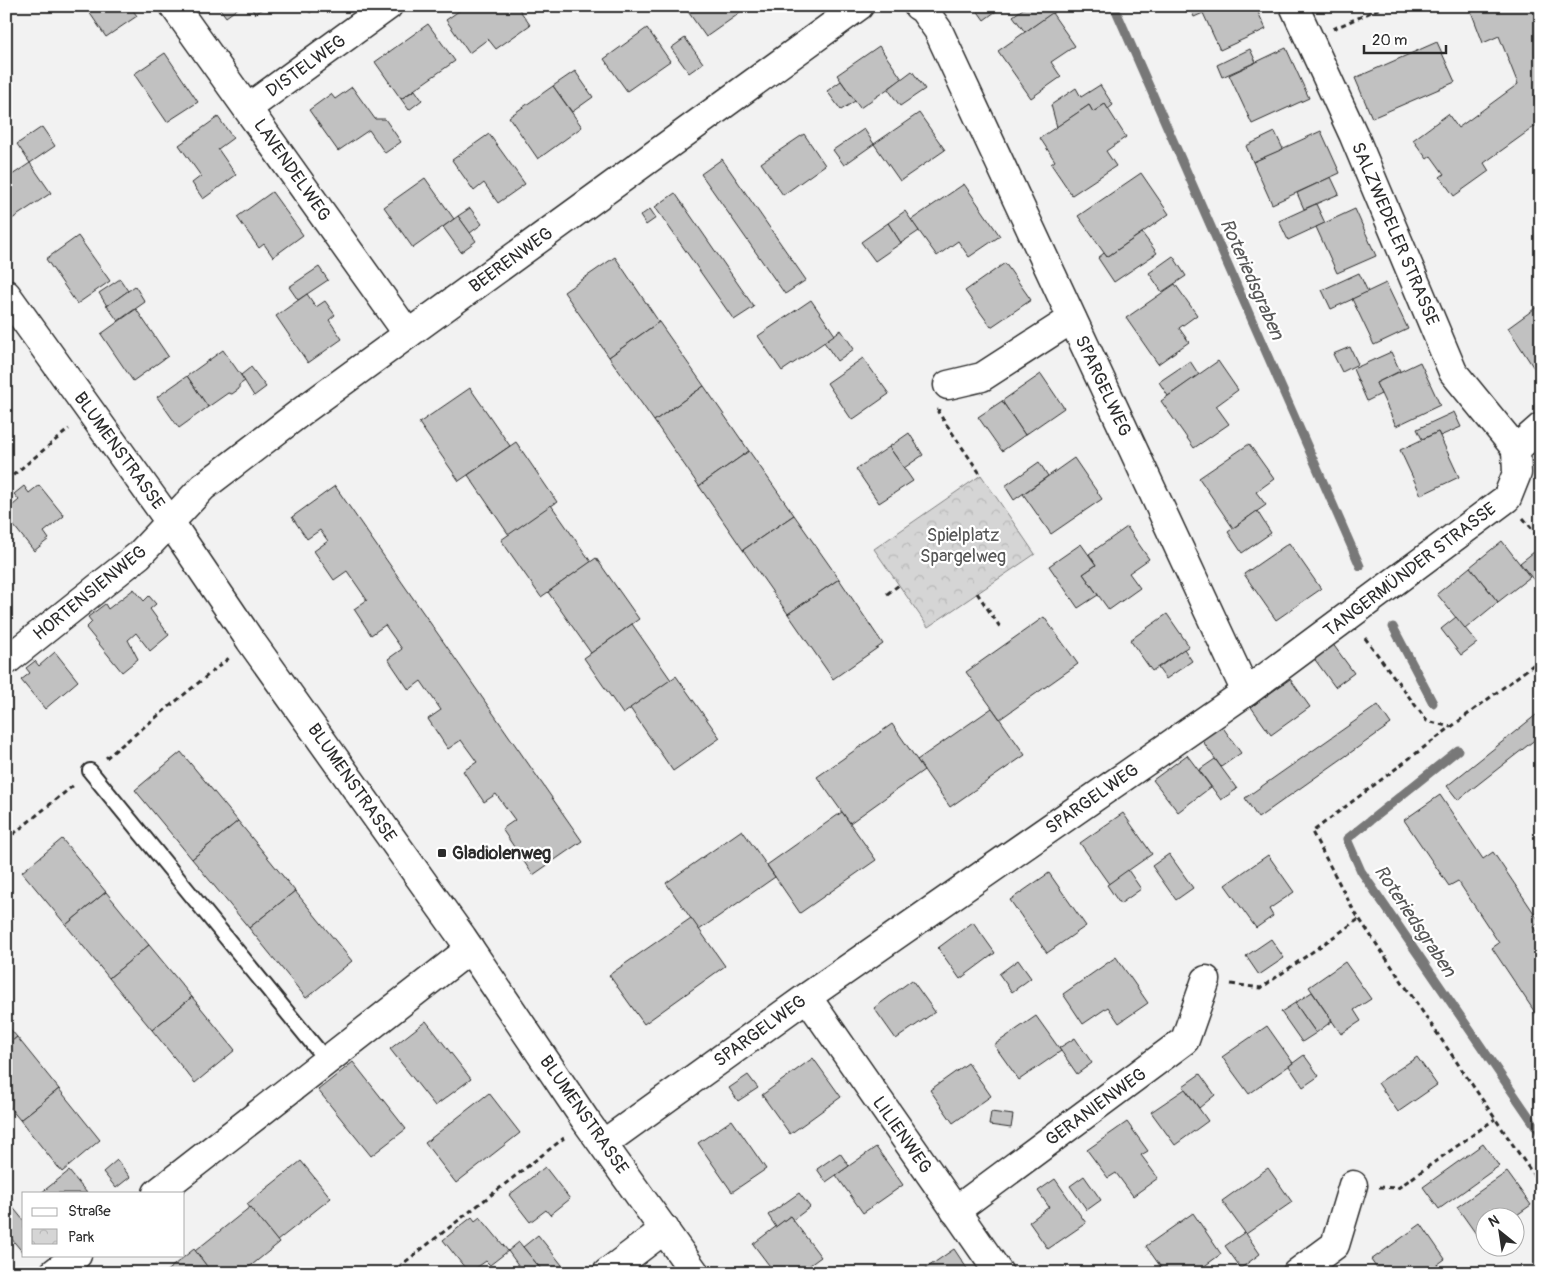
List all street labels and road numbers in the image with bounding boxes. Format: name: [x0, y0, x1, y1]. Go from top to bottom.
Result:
street label: DISTELWEG: [262, 29, 350, 103]
street label: LAVENDELWEG: [248, 114, 336, 226]
street label: SALZWEDELER STRASSE: [1346, 139, 1444, 329]
street label: BEERENWEG: [465, 222, 557, 298]
street label: SPARGELWEG: [1070, 332, 1136, 440]
street label: BLUMENSTRASSE: [69, 388, 169, 514]
street label: TANGERMÜNDER STRASSE: [1319, 498, 1501, 642]
street label: HORTENSIENWEG: [29, 540, 151, 646]
street label: BLUMENSTRASSE: [302, 719, 402, 847]
street label: SPARGELWEG: [1041, 758, 1143, 840]
street label: SPARGELWEG: [709, 990, 811, 1072]
street label: BLUMENSTRASSE: [534, 1051, 634, 1179]
street label: GERANIENWEG: [1041, 1063, 1151, 1151]
street label: LILIENWEG: [867, 1092, 937, 1178]

